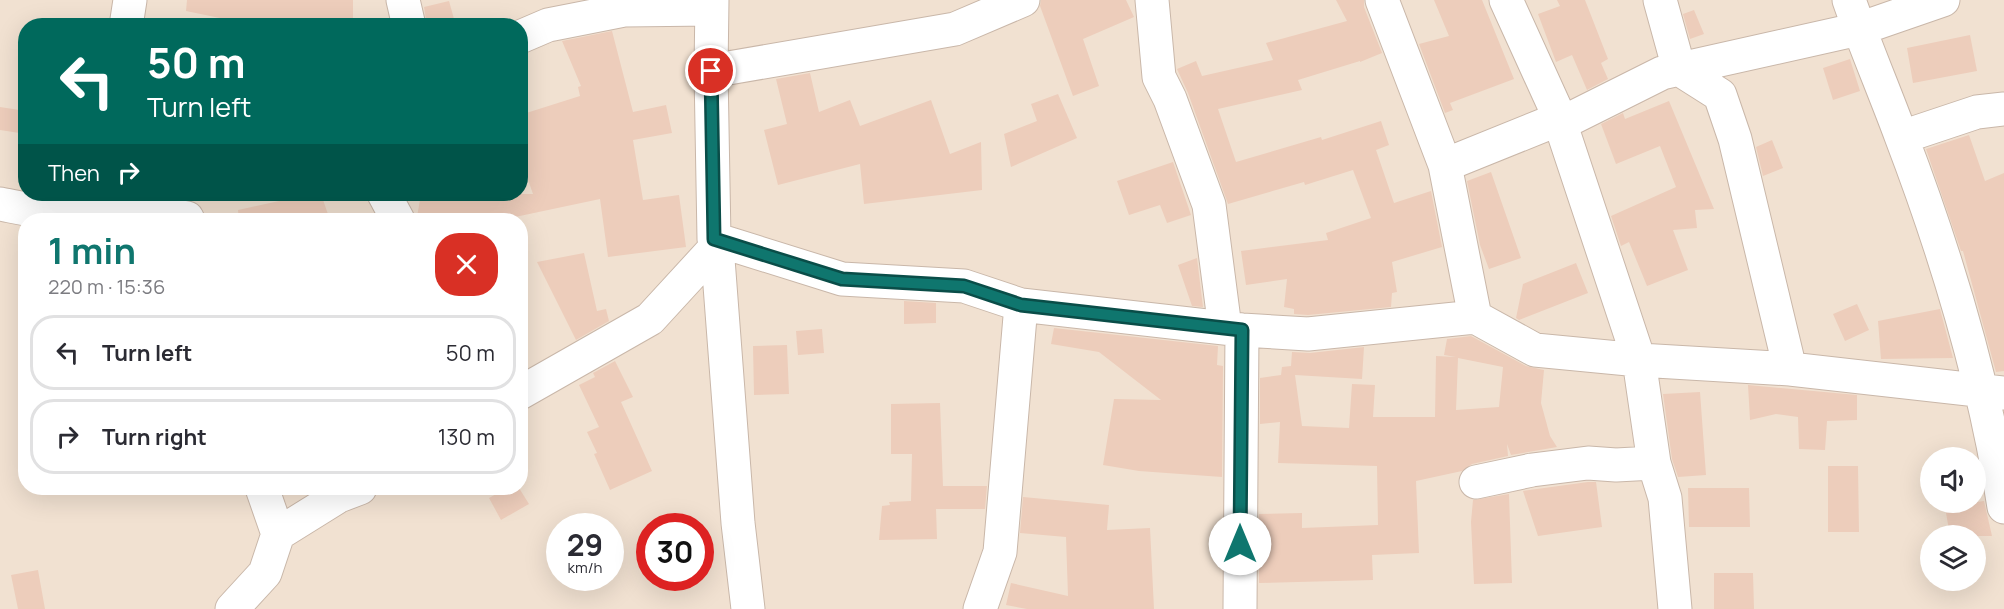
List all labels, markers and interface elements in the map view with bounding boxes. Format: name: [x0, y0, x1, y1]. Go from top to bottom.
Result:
text: 50 m: [147, 33, 245, 91]
icon: left: [48, 42, 126, 120]
pin: [685, 45, 736, 96]
icon: arrive: [694, 54, 727, 87]
text: Turn left: [147, 88, 251, 125]
icon: right: [112, 156, 145, 189]
text: Then: [48, 158, 100, 188]
text: 1 min: [48, 226, 136, 275]
button: close: [435, 233, 498, 296]
text: 220 m · 15:36: [48, 273, 165, 300]
icon: left: [51, 336, 84, 369]
text: Turn left: [102, 338, 192, 368]
text: 50 m: [446, 338, 495, 368]
icon: right: [51, 420, 84, 453]
text: Turn right: [102, 422, 207, 452]
text: 130 m: [438, 422, 495, 452]
map controls: [1920, 447, 1986, 591]
button: sound: [1920, 447, 1986, 513]
position arrow: [1208, 512, 1272, 576]
speed limit sign: 30: [636, 513, 714, 591]
text: 29: [567, 524, 603, 565]
button: layers: [1920, 525, 1986, 591]
text: km/h: [568, 557, 602, 578]

